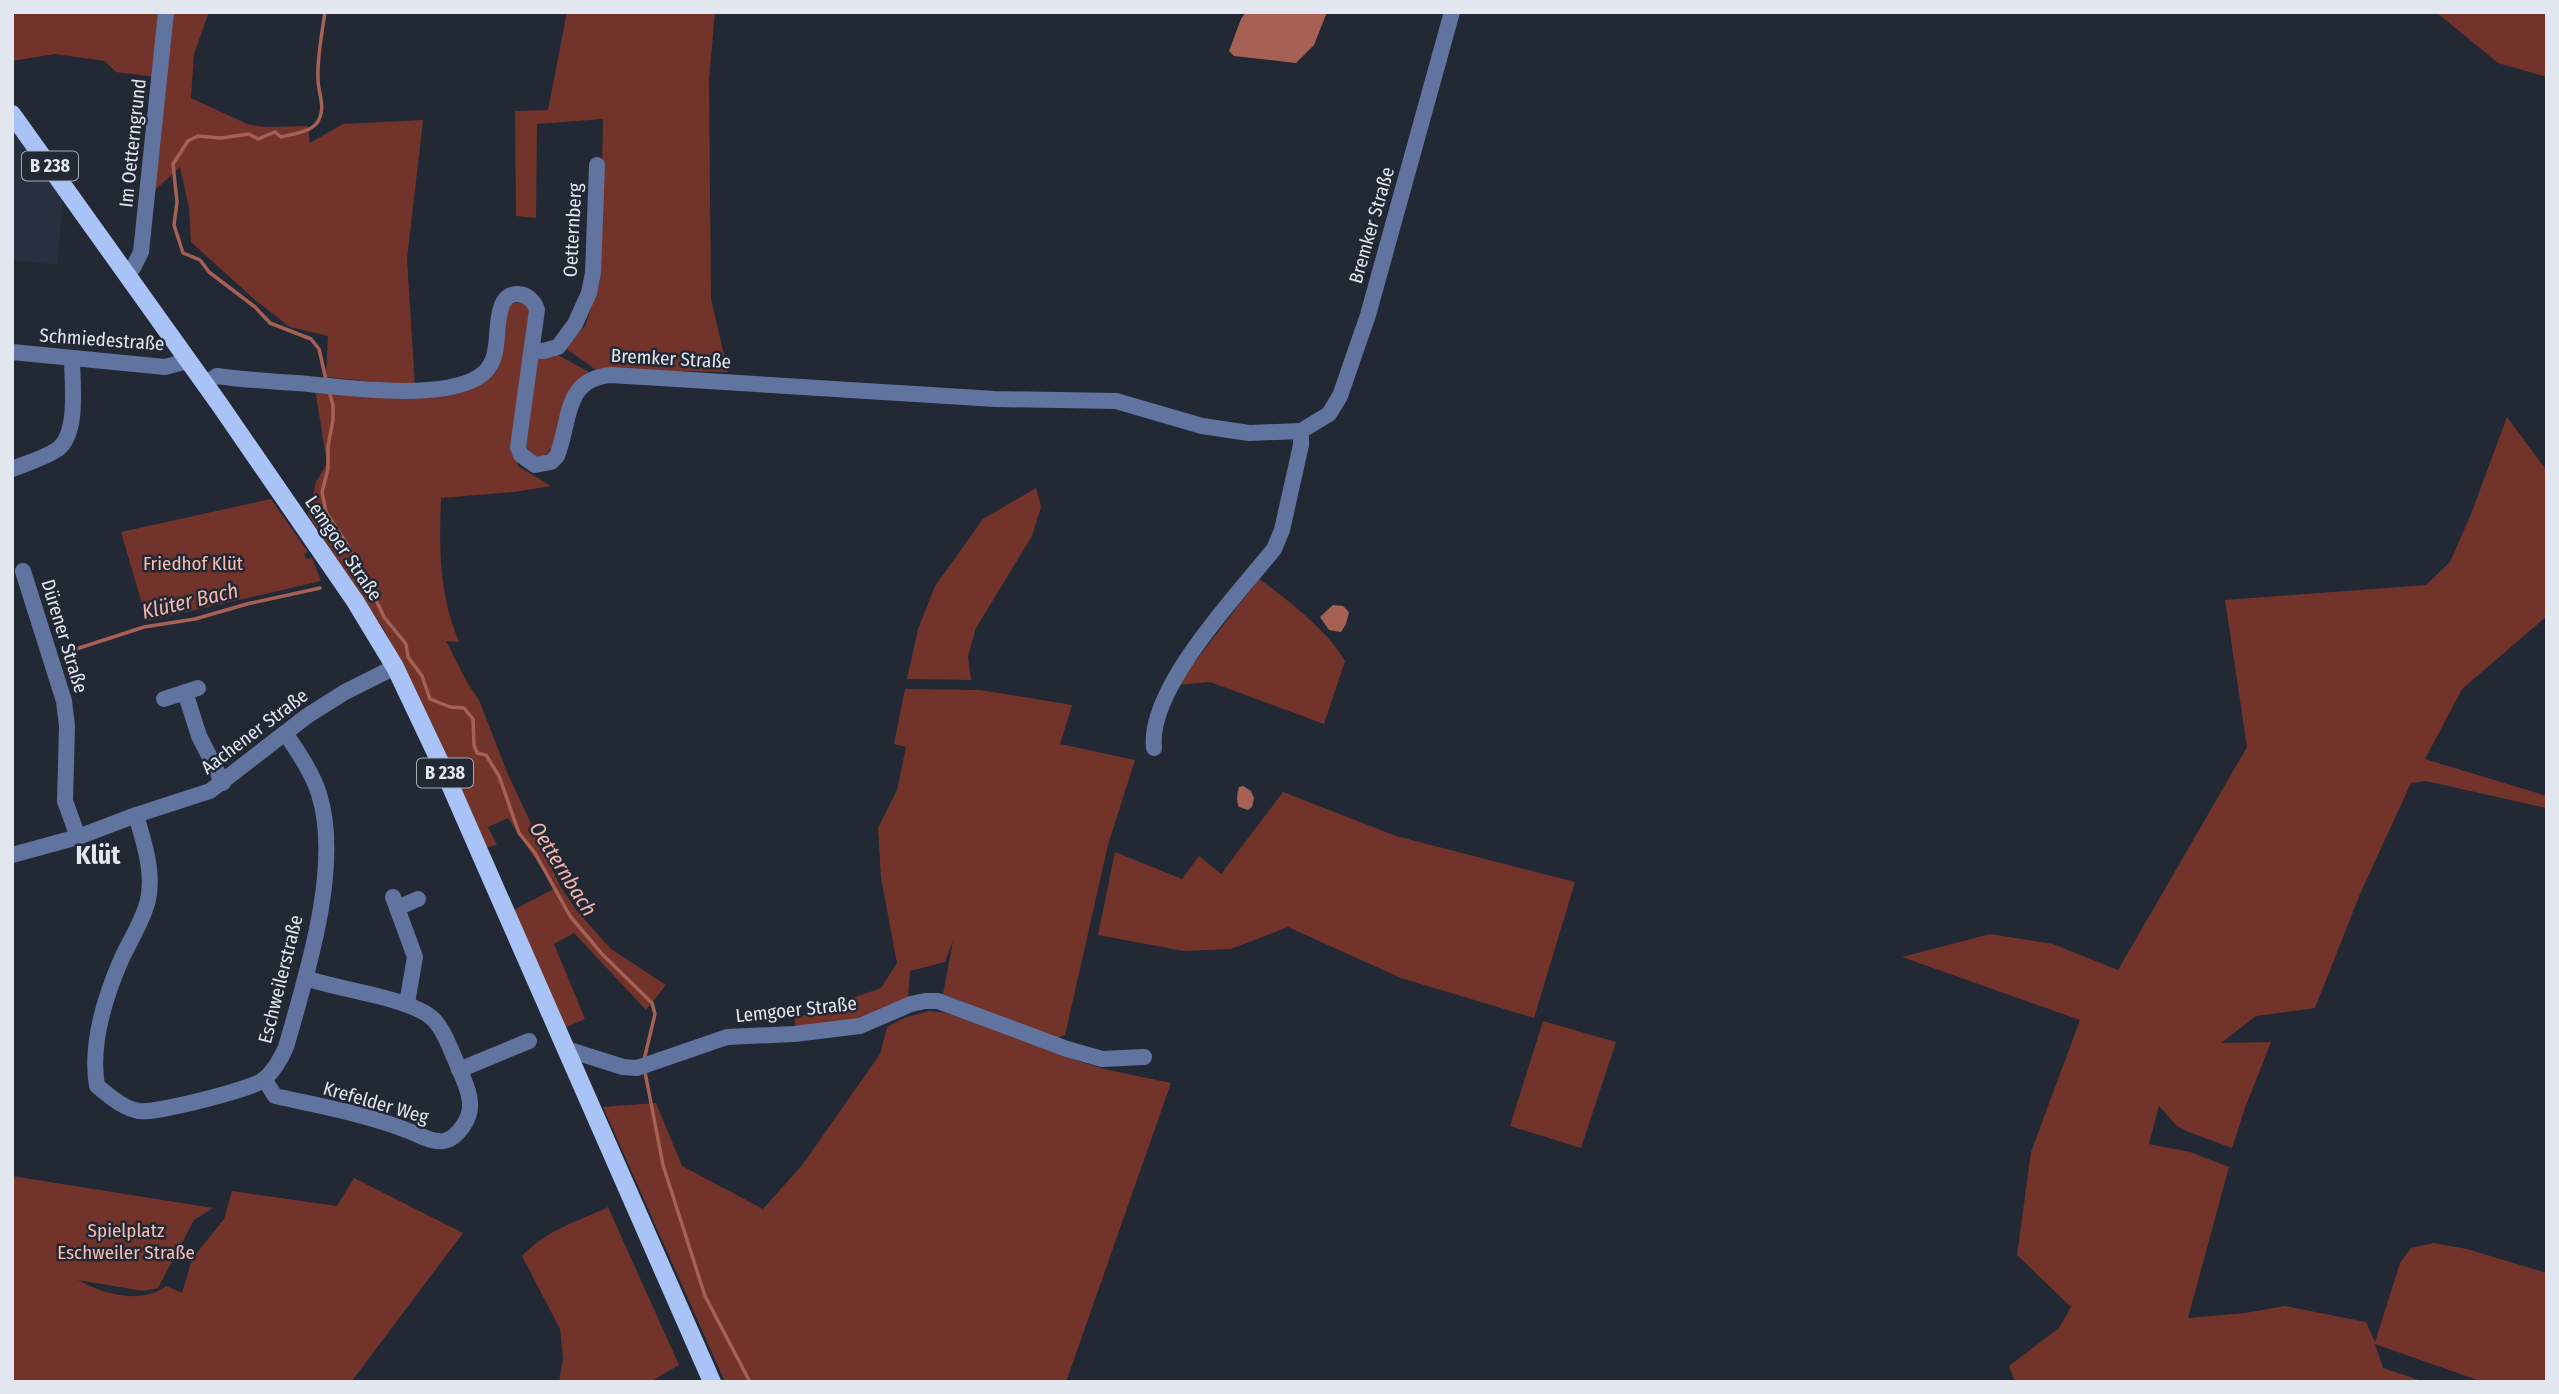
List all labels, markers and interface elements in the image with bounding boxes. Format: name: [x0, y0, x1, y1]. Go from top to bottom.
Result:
street label: Im Oetterngrund: [114, 78, 151, 209]
road number: B 238: [22, 152, 78, 181]
street label: Bremker Straße: [1344, 164, 1399, 286]
street label: Oetternberg: [559, 182, 586, 278]
street label: Schmiedestraße: [39, 324, 165, 355]
street label: Bremker Straße: [610, 344, 732, 373]
street label: Lemgoer Straße: [300, 491, 387, 605]
park label: Friedhof Klüt: [143, 552, 244, 575]
street label: Dürener Straße: [36, 577, 93, 696]
water label: Klüter Bach: [139, 577, 241, 625]
street label: Aachener Straße: [196, 684, 312, 779]
road number: B 238: [417, 758, 473, 788]
water label: Oetternbach: [524, 817, 602, 921]
district label: Klüt: [76, 840, 121, 871]
street label: Eschweilerstraße: [253, 912, 308, 1046]
street label: Lemgoer Straße: [734, 992, 858, 1027]
street label: Krefelder Weg: [321, 1076, 431, 1129]
park label: Spielplatz Eschweiler Straße: [57, 1219, 195, 1264]

